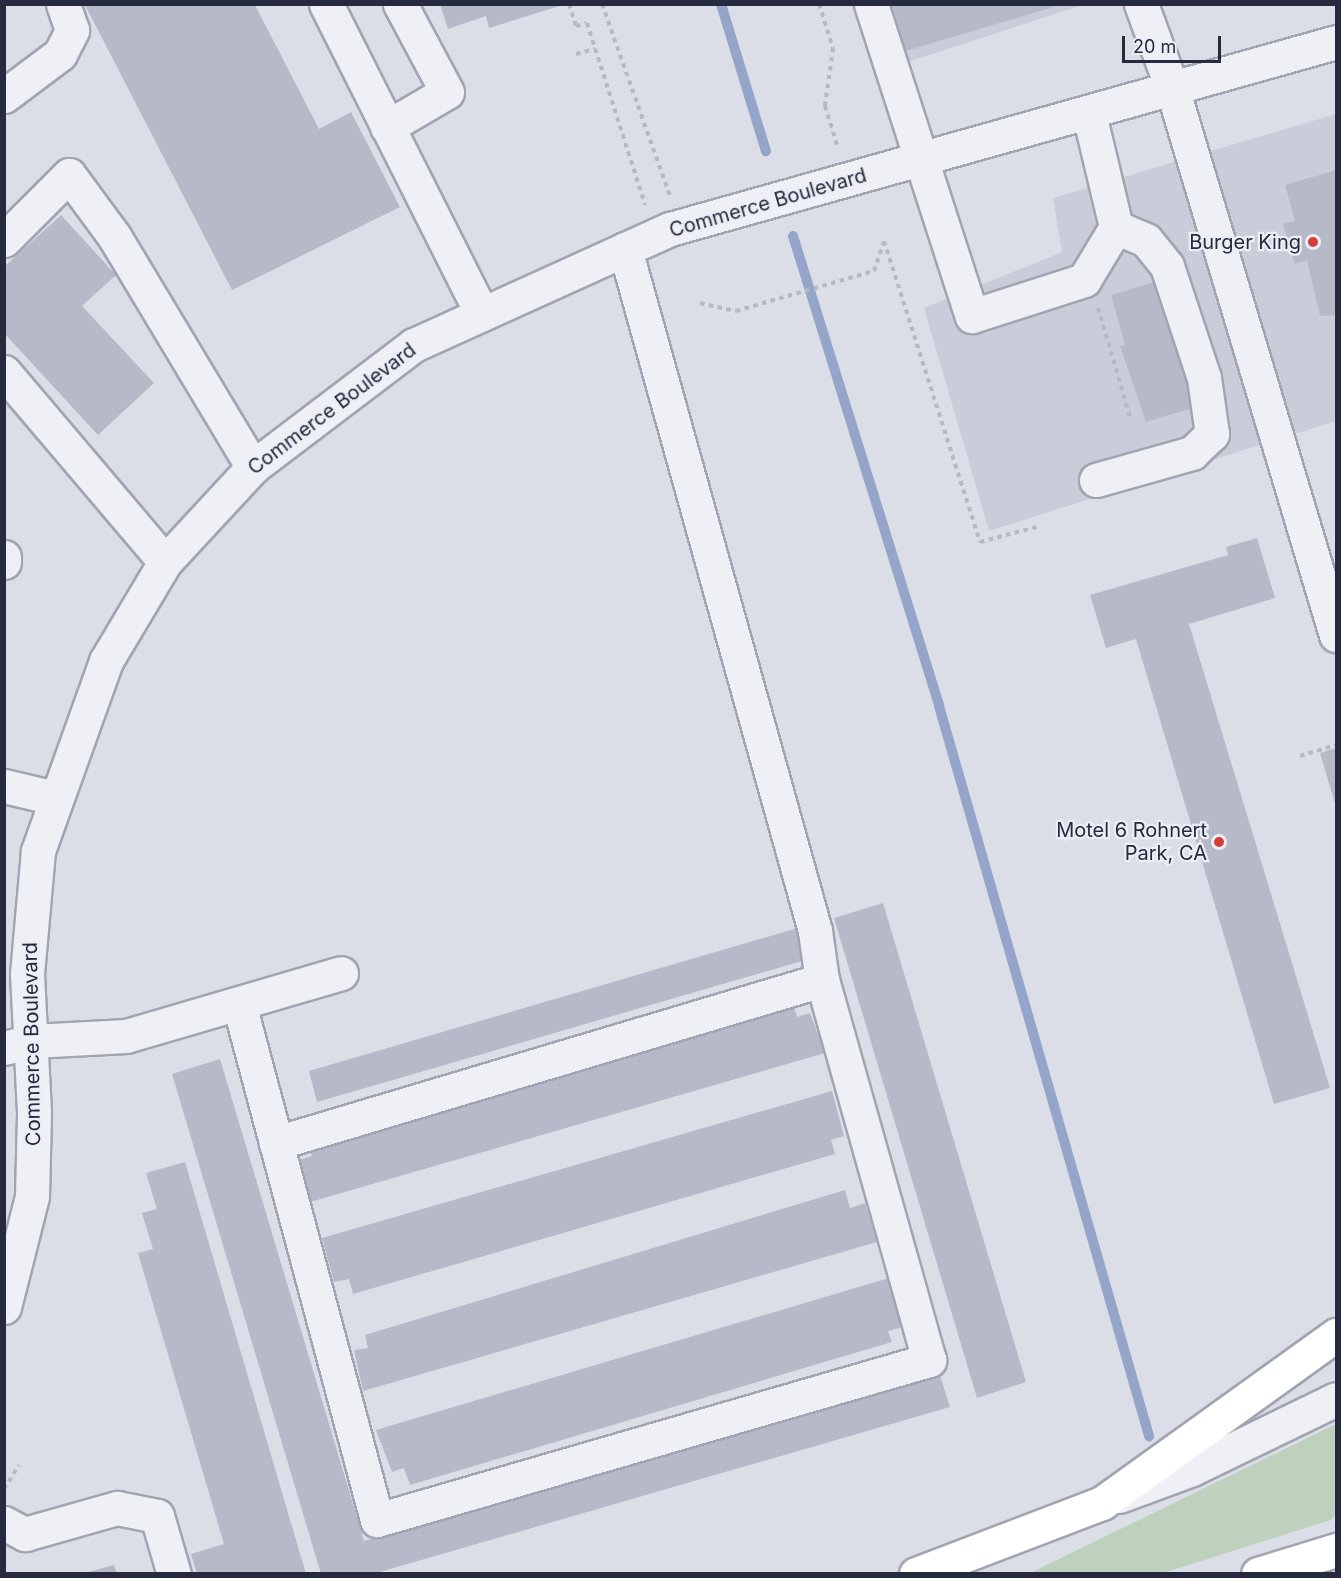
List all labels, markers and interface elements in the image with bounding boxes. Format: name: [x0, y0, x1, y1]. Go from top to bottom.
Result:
scale bar: [1125, 24, 1224, 62]
text: 20 m: [1133, 36, 1176, 57]
street label: Commerce Boulevard: [667, 163, 869, 243]
place label: Burger King: [1189, 230, 1301, 254]
marker: Burger King: [1306, 235, 1320, 249]
street label: Commerce Boulevard: [243, 338, 421, 480]
place label: Motel 6 Rohnert Park, CA: [1056, 819, 1207, 866]
marker: Motel 6 Rohnert Park, CA: [1212, 835, 1226, 849]
street label: Commerce Boulevard: [18, 942, 46, 1146]

